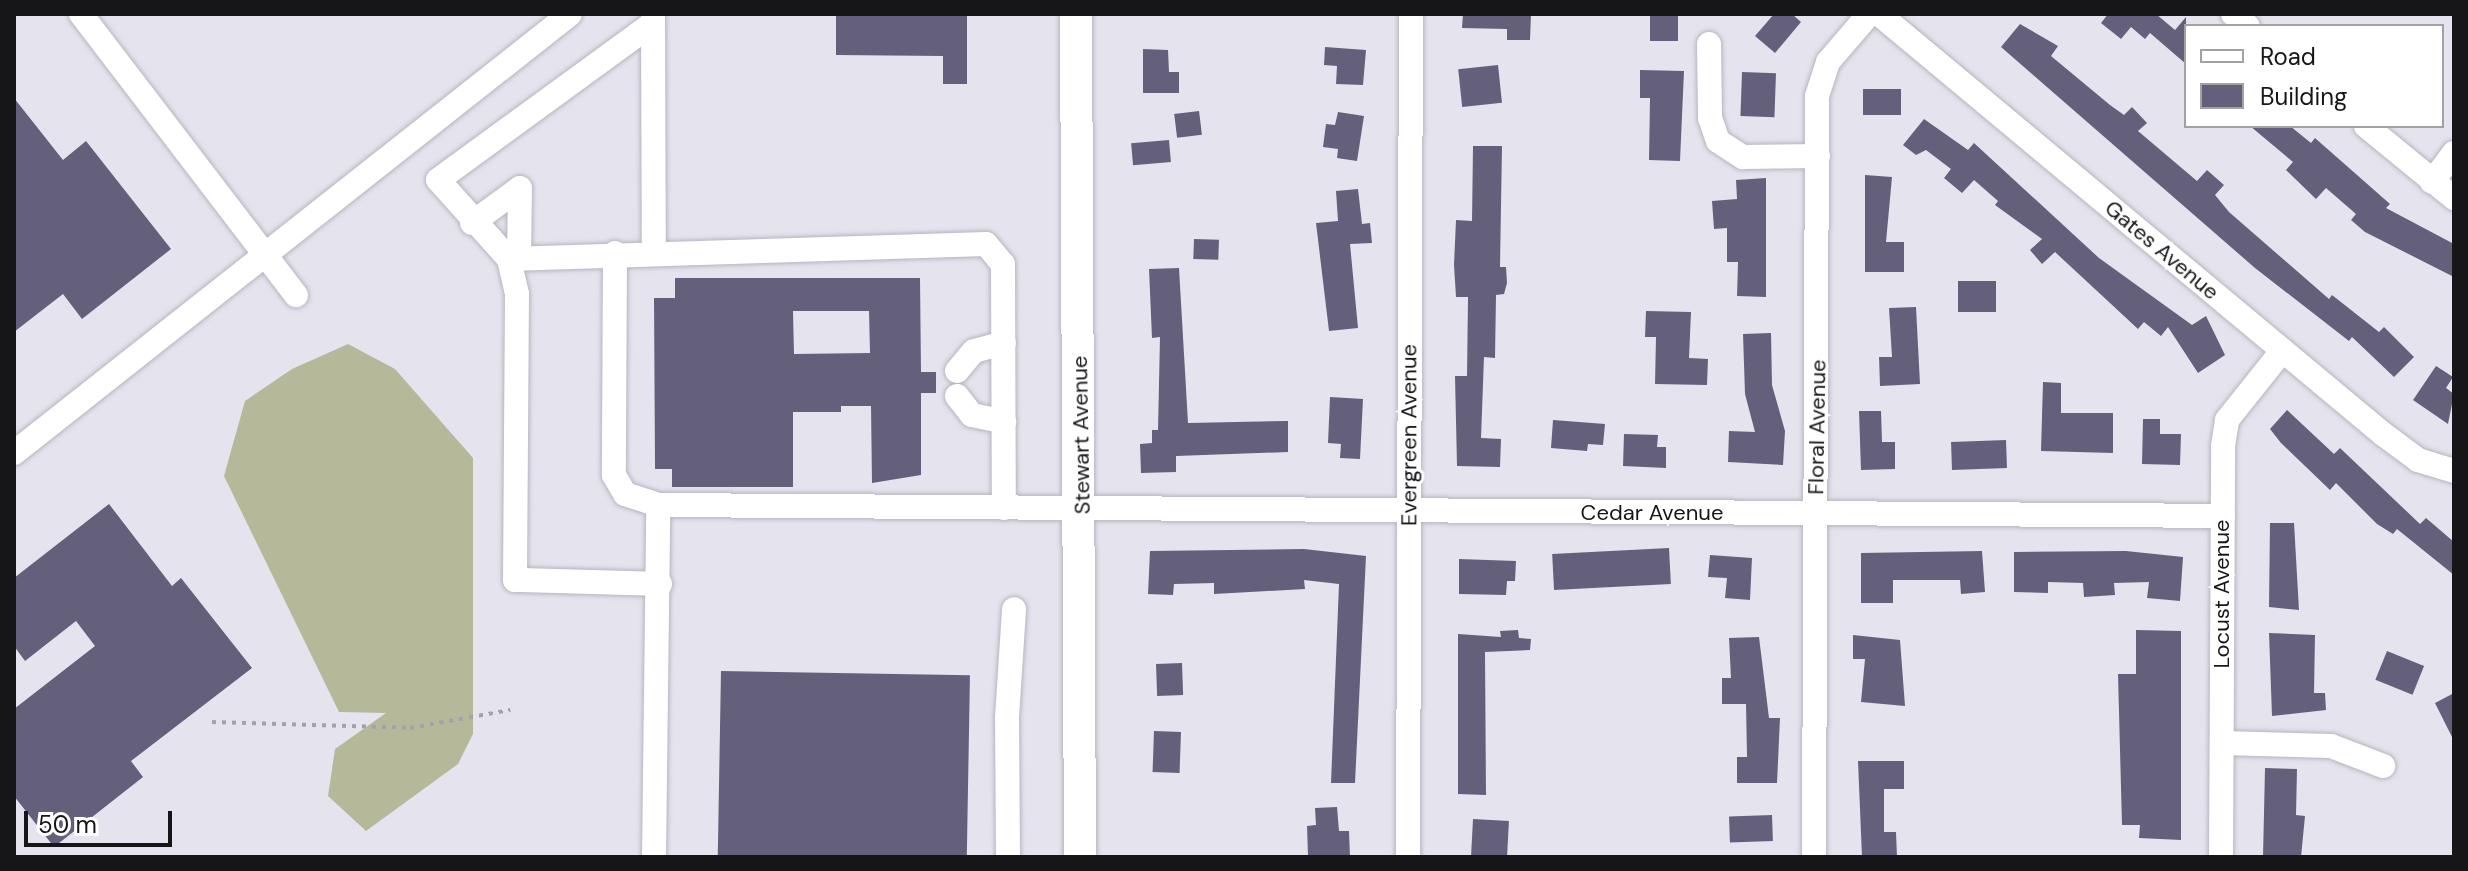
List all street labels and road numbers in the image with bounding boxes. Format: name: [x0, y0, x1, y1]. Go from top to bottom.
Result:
street label: Gates Avenue: [2100, 195, 2224, 305]
street label: Evergreen Avenue: [1396, 344, 1422, 526]
street label: Stewart Avenue: [1066, 355, 1096, 515]
street label: Floral Avenue: [1803, 359, 1831, 495]
street label: Cedar Avenue: [1581, 500, 1723, 526]
street label: Locust Avenue: [2209, 519, 2235, 669]

